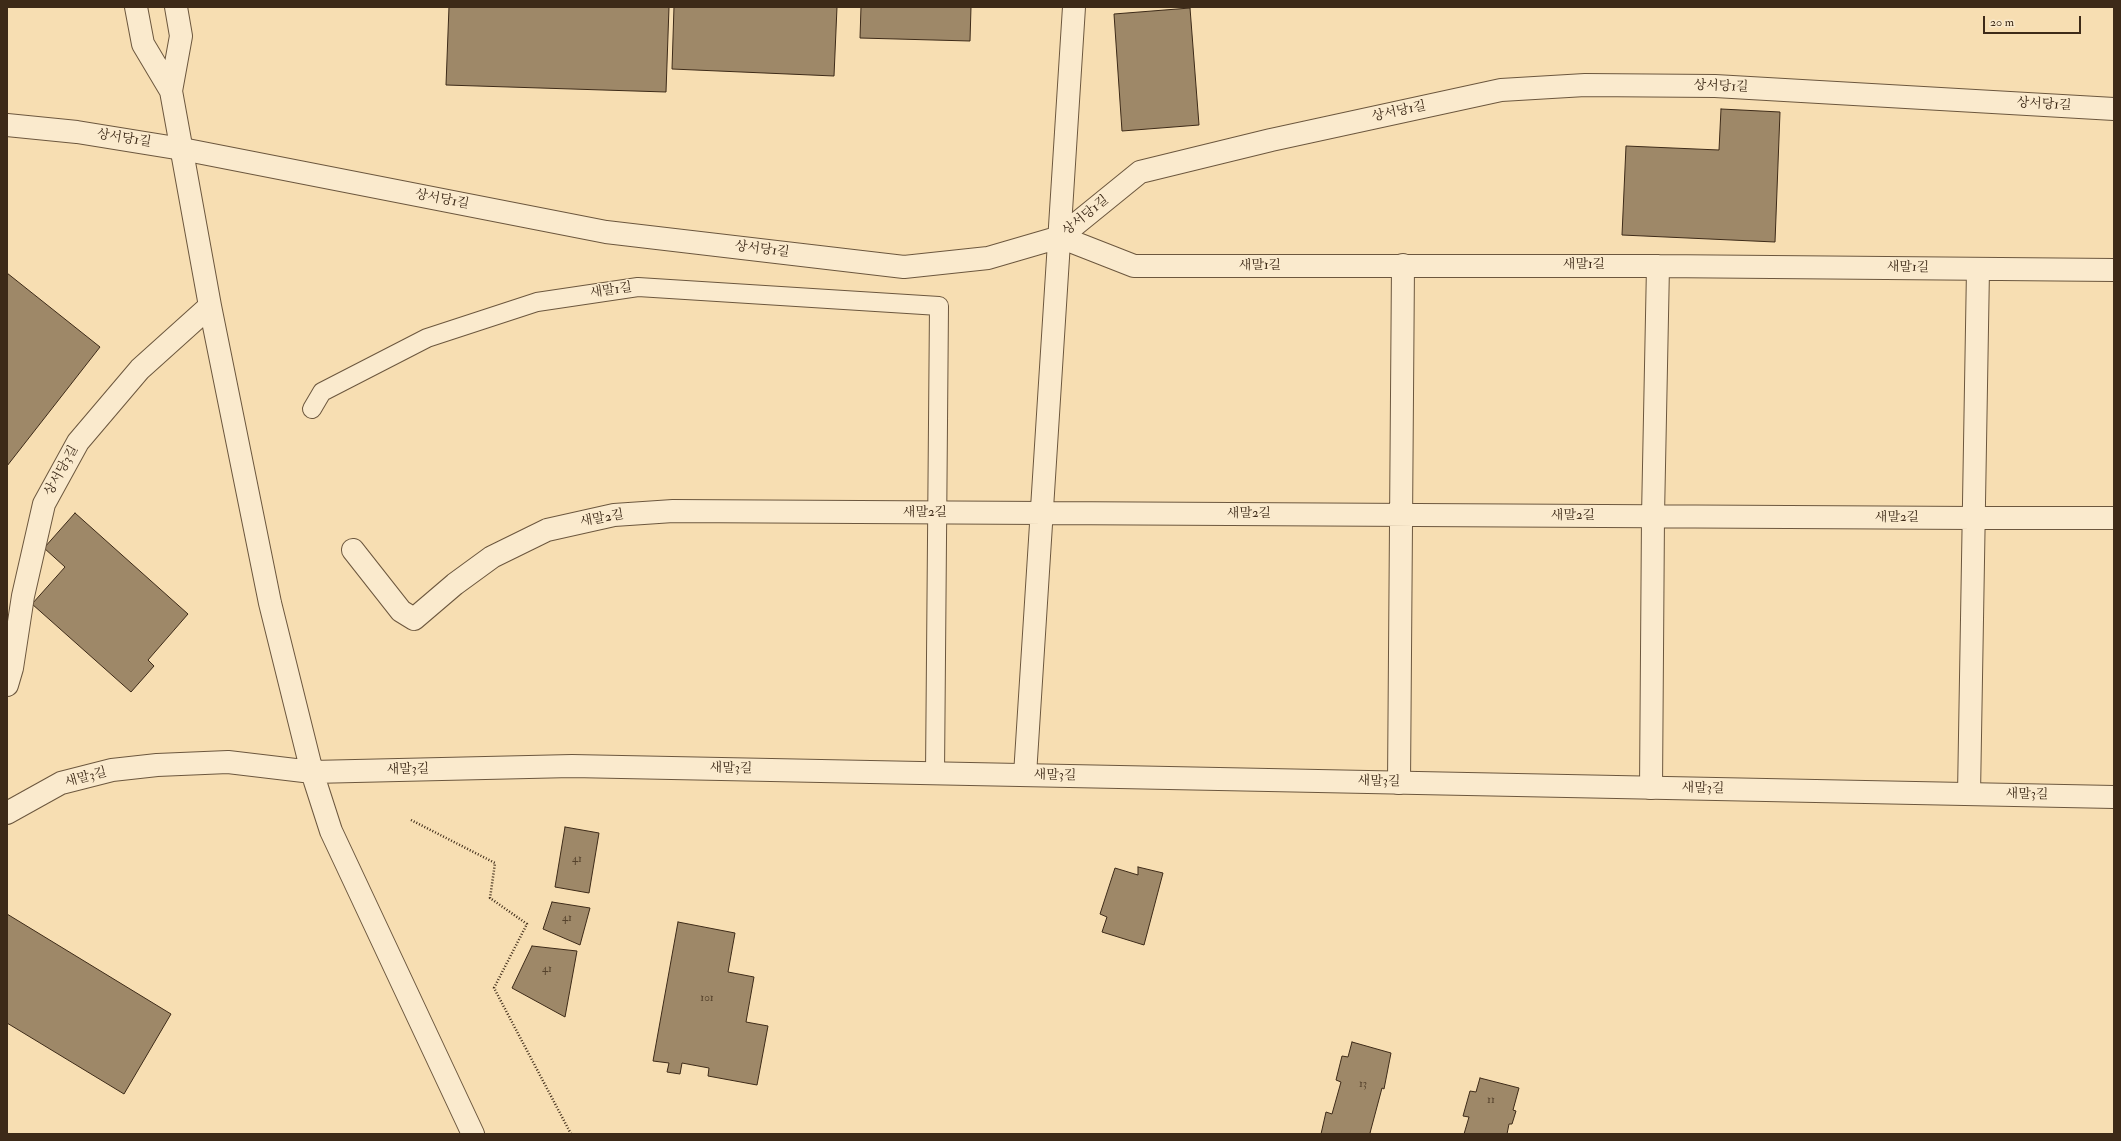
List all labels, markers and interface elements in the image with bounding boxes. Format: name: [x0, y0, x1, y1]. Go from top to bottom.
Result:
scale bar: [1985, 8, 2083, 34]
text: 20 m: [1990, 15, 2014, 30]
street label: 상서당1길: [1693, 78, 1749, 96]
street label: 상서당1길: [2016, 96, 2072, 114]
street label: 상서당1길: [1371, 99, 1427, 125]
street label: 상서당1길: [96, 127, 152, 151]
street label: 상서당1길: [414, 187, 470, 213]
street label: 상서당1길: [1060, 193, 1112, 239]
street label: 상서당1길: [734, 239, 790, 261]
street label: 새말1길: [1563, 257, 1605, 273]
street label: 새말1길: [1239, 258, 1281, 274]
street label: 새말1길: [1887, 260, 1929, 276]
street label: 새말1길: [589, 280, 633, 302]
street label: 상서당3길: [42, 443, 82, 499]
street label: 새말2길: [903, 505, 947, 521]
street label: 새말2길: [1227, 506, 1271, 522]
street label: 새말2길: [579, 507, 625, 531]
street label: 새말2길: [1551, 508, 1595, 524]
street label: 새말2길: [1875, 510, 1919, 526]
street label: 새말3길: [710, 761, 752, 777]
street label: 새말3길: [387, 762, 429, 778]
street label: 새말3길: [63, 765, 109, 791]
street label: 새말3길: [1034, 768, 1076, 784]
street label: 새말3길: [1358, 774, 1400, 790]
street label: 새말3길: [1682, 781, 1724, 797]
street label: 새말3길: [2006, 787, 2048, 803]
house number: 41: [572, 853, 582, 867]
house number: 41: [562, 912, 572, 926]
house number: 41: [542, 963, 552, 977]
house number: 101: [700, 992, 714, 1006]
house number: 13: [1359, 1078, 1367, 1092]
house number: 11: [1487, 1094, 1495, 1108]

